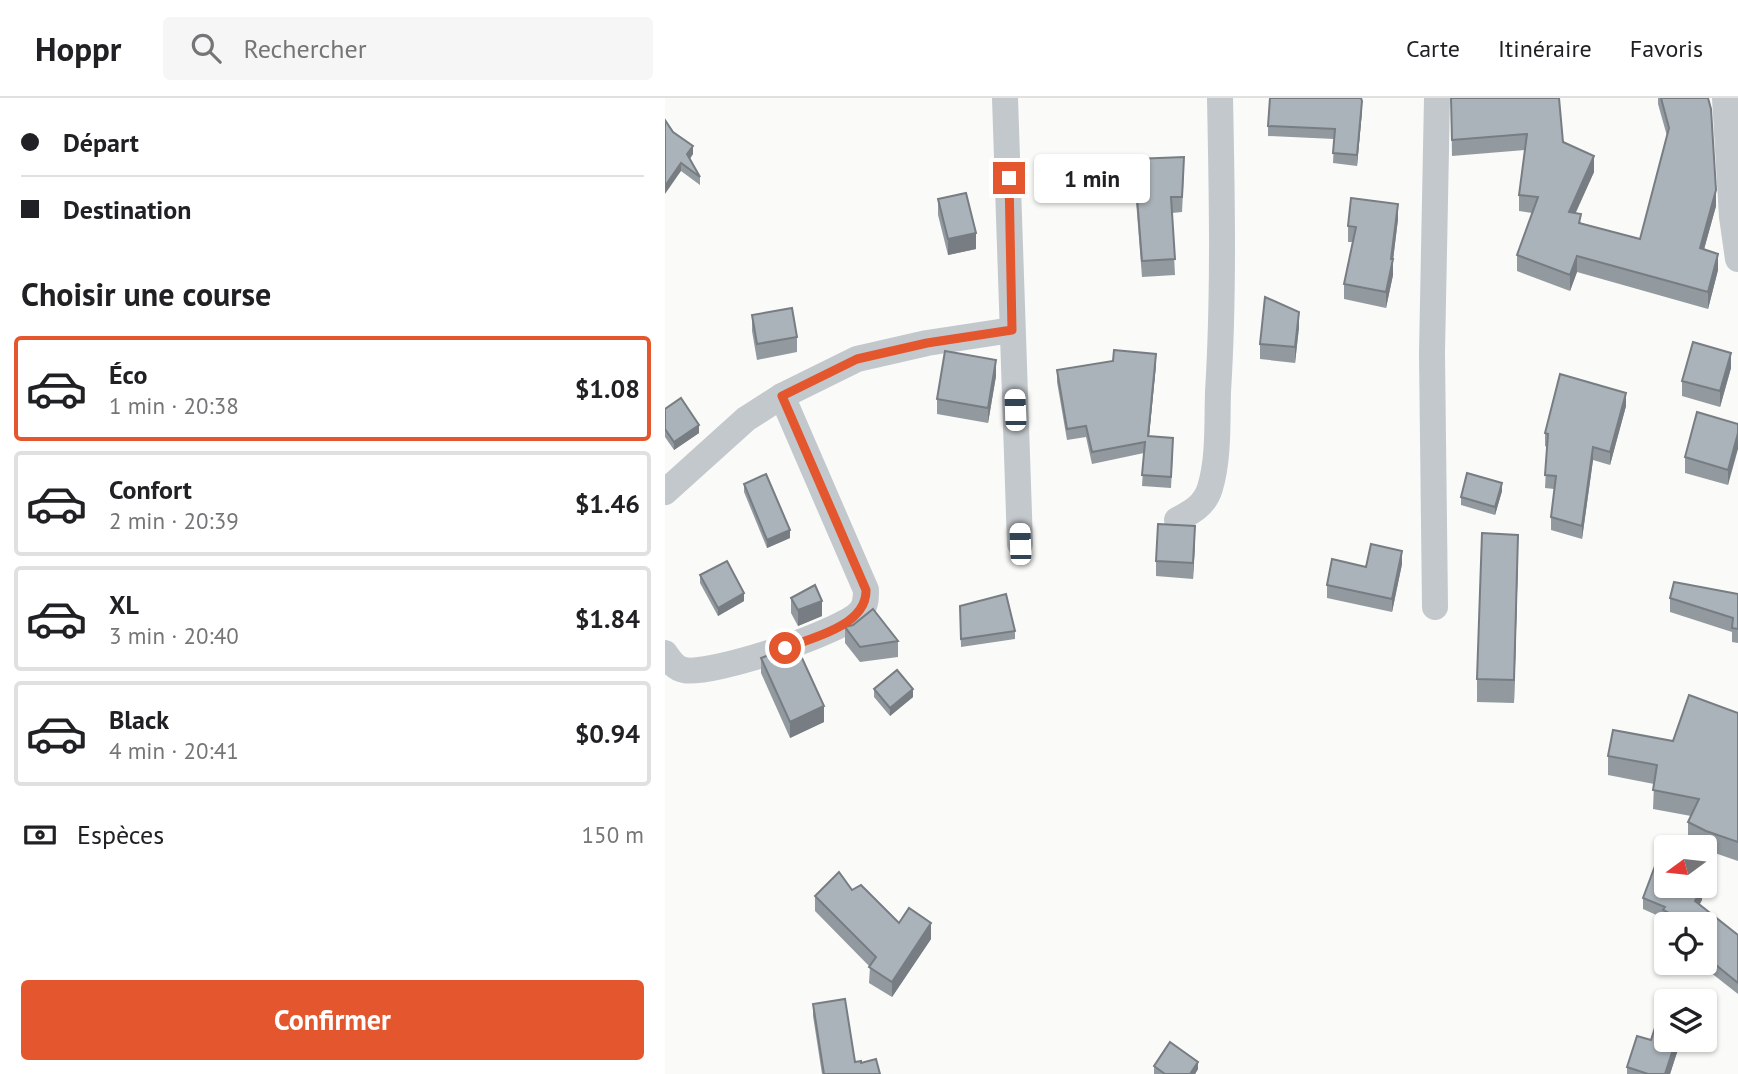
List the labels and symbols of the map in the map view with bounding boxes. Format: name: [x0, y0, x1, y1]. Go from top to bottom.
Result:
callout: 1 min: [1033, 154, 1149, 202]
route end: [993, 162, 1025, 194]
car: [1004, 389, 1027, 431]
car: [1009, 523, 1032, 565]
route start: [769, 632, 801, 664]
north arrow: [1654, 835, 1717, 898]

